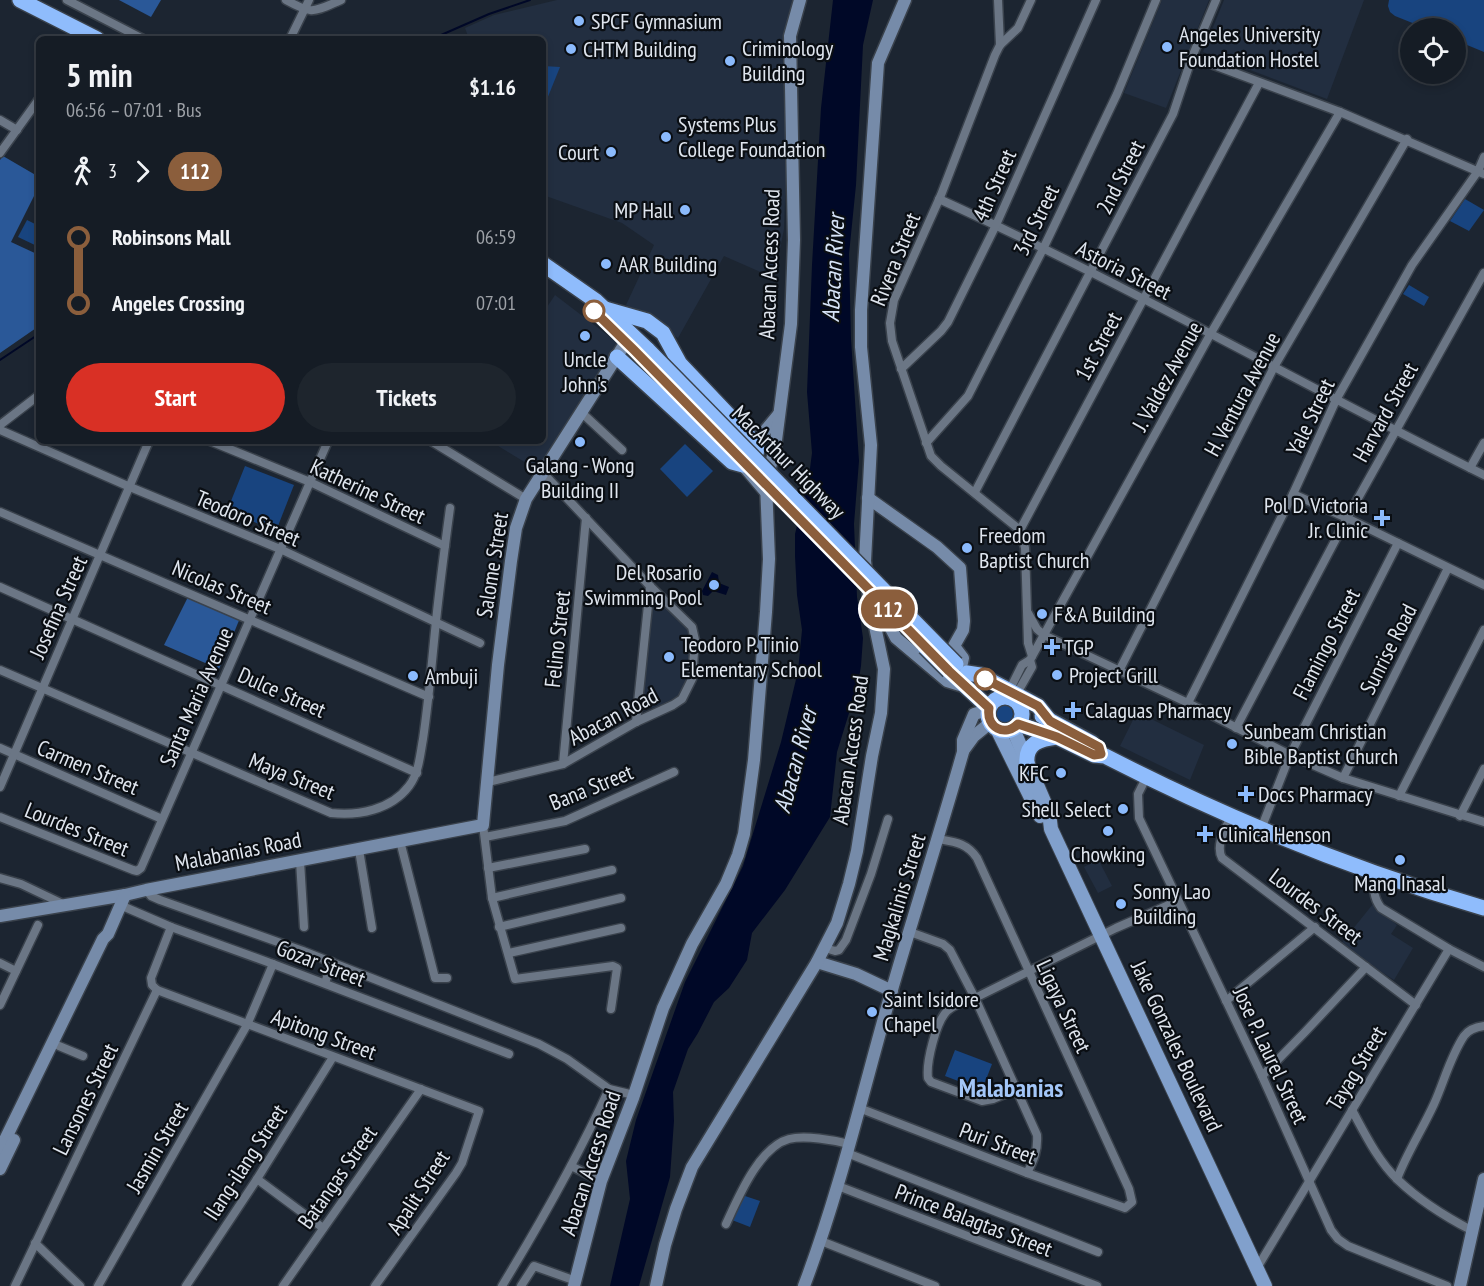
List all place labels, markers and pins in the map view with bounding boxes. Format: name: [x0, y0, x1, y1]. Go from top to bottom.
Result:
place label: SPCF Gymnasium: [591, 7, 722, 35]
marker: SPCF Gymnasium: [572, 14, 586, 28]
place label: Angeles University Foundation Hostel: [1179, 20, 1321, 73]
place label: Criminology Building: [742, 34, 834, 87]
place label: CHTM Building: [583, 35, 697, 63]
marker: Angeles University Foundation Hostel: [1160, 40, 1174, 54]
marker: CHTM Building: [564, 42, 578, 56]
marker: Criminology Building: [723, 54, 737, 68]
place label: Systems Plus College Foundation: [678, 110, 826, 163]
marker: Systems Plus College Foundation: [659, 130, 673, 144]
place label: Court: [558, 138, 599, 166]
marker: Court: [604, 145, 618, 159]
place label: MP Hall: [614, 196, 674, 224]
marker: MP Hall: [678, 203, 692, 217]
place label: AAR Building: [618, 250, 717, 278]
marker: AAR Building: [599, 257, 613, 271]
unlabelled marker: [583, 300, 605, 322]
marker: Uncle John's: [578, 329, 592, 343]
place label: Uncle John's: [562, 345, 607, 398]
marker: Galang - Wong Building II: [573, 435, 587, 449]
place label: Galang - Wong Building II: [525, 451, 635, 504]
place label: Pol D. Victoria Jr. Clinic: [1264, 491, 1368, 544]
marker: Pol D. Victoria Jr. Clinic: [1373, 509, 1391, 527]
place label: Freedom Baptist Church: [979, 521, 1090, 574]
marker: Freedom Baptist Church: [960, 541, 974, 555]
place label: Del Rosario Swimming Pool: [584, 558, 703, 611]
marker: Del Rosario Swimming Pool: [707, 578, 721, 592]
place label: F&A Building: [1054, 600, 1155, 628]
marker: F&A Building: [1035, 607, 1049, 621]
place label: Teodoro P. Tinio Elementary School: [681, 630, 823, 683]
place label: TGP: [1064, 633, 1094, 661]
marker: TGP: [1045, 640, 1059, 654]
marker: Teodoro P. Tinio Elementary School: [662, 650, 676, 664]
place label: Project Grill: [1069, 661, 1159, 689]
place label: Ambuji: [425, 662, 478, 690]
unlabelled marker: [974, 668, 996, 690]
marker: Project Grill: [1050, 668, 1064, 682]
marker: Ambuji: [406, 669, 420, 683]
place label: Calaguas Pharmacy: [1085, 696, 1232, 724]
marker: Calaguas Pharmacy: [1066, 703, 1080, 717]
place label: Sunbeam Christian Bible Baptist Church: [1244, 717, 1398, 770]
marker: Sunbeam Christian Bible Baptist Church: [1225, 737, 1239, 751]
place label: KFC: [1019, 759, 1049, 787]
marker: KFC: [1054, 766, 1068, 780]
place label: Docs Pharmacy: [1258, 780, 1373, 808]
marker: Docs Pharmacy: [1239, 787, 1253, 801]
place label: Shell Select: [1021, 795, 1111, 823]
marker: Shell Select: [1116, 802, 1130, 816]
place label: Clinica Henson: [1218, 820, 1331, 848]
marker: Chowking: [1101, 824, 1115, 838]
marker: Clinica Henson: [1196, 825, 1214, 843]
place label: Chowking: [1071, 840, 1145, 868]
marker: Mang Inasal: [1393, 853, 1407, 867]
place label: Mang Inasal: [1354, 869, 1447, 897]
place label: Sonny Lao Building: [1133, 877, 1211, 930]
marker: Sonny Lao Building: [1114, 897, 1128, 911]
place label: Saint Isidore Chapel: [884, 985, 979, 1038]
marker: Saint Isidore Chapel: [865, 1005, 879, 1019]

